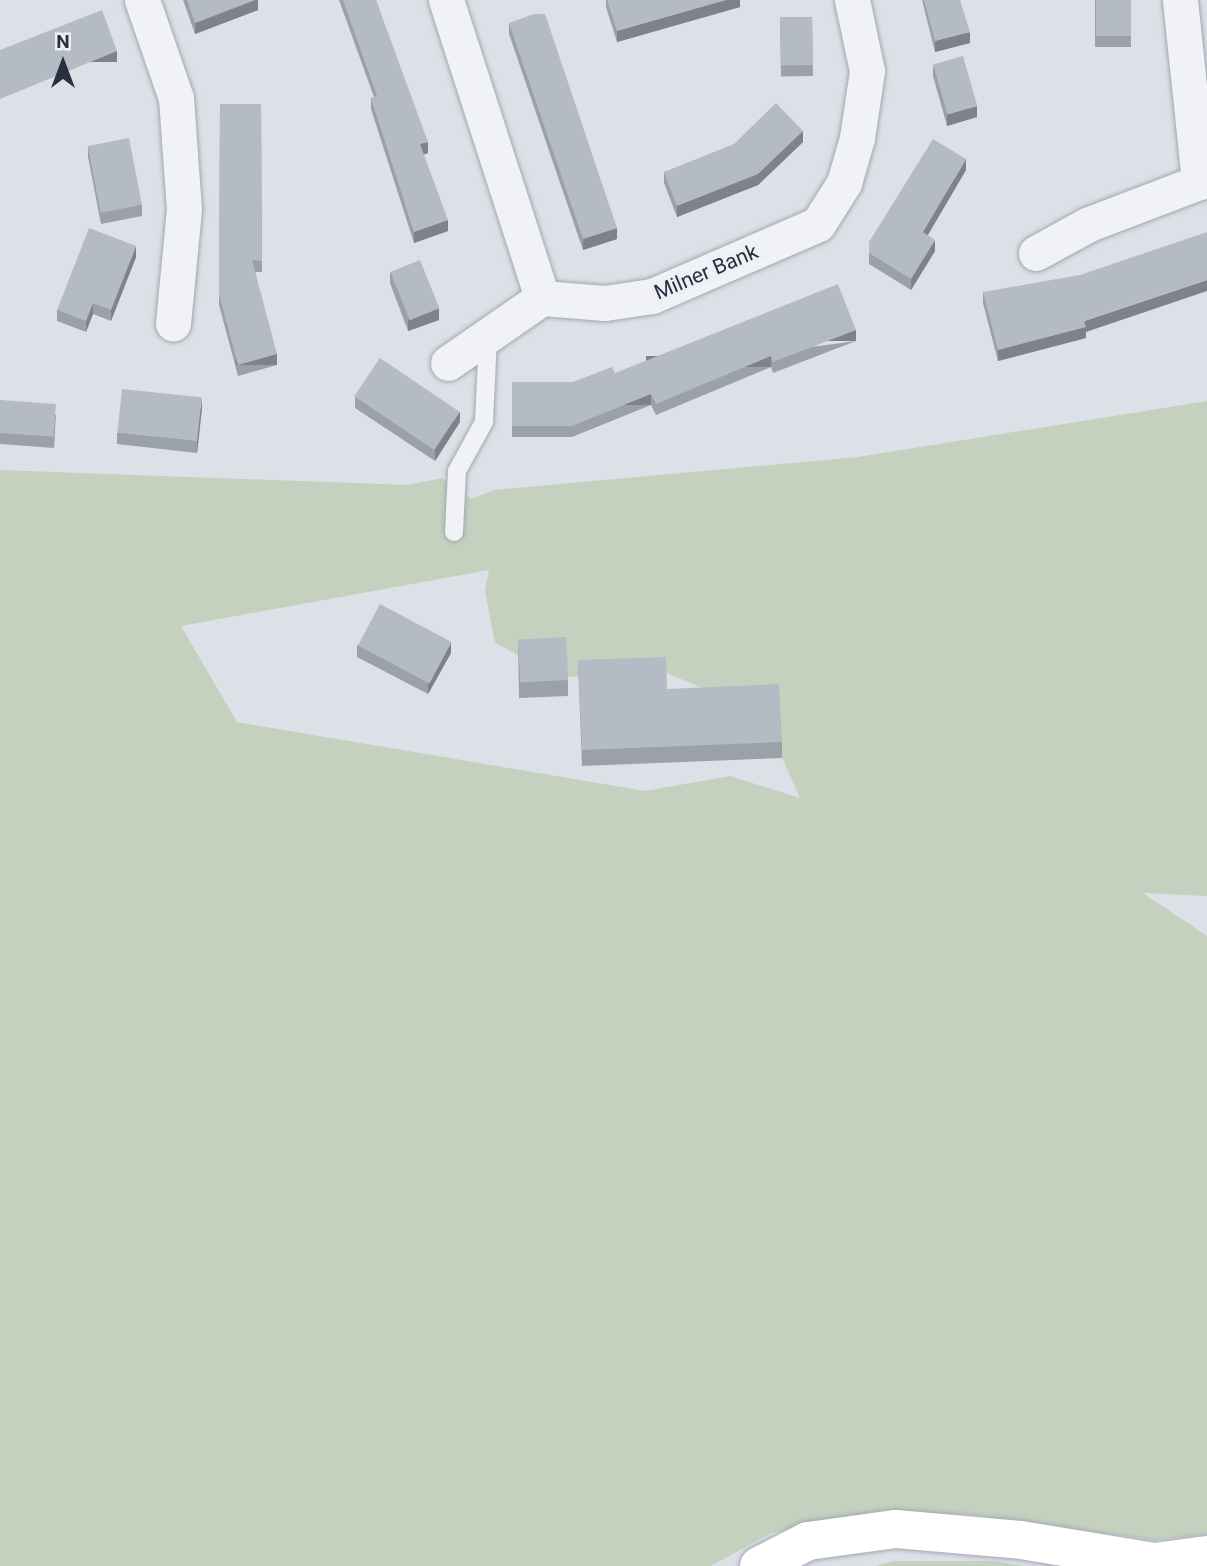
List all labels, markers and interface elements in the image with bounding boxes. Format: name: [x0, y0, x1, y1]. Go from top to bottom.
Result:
north arrow: [28, 28, 98, 98]
text: N: [56, 30, 70, 53]
street label: Milner Bank: [650, 239, 762, 305]

